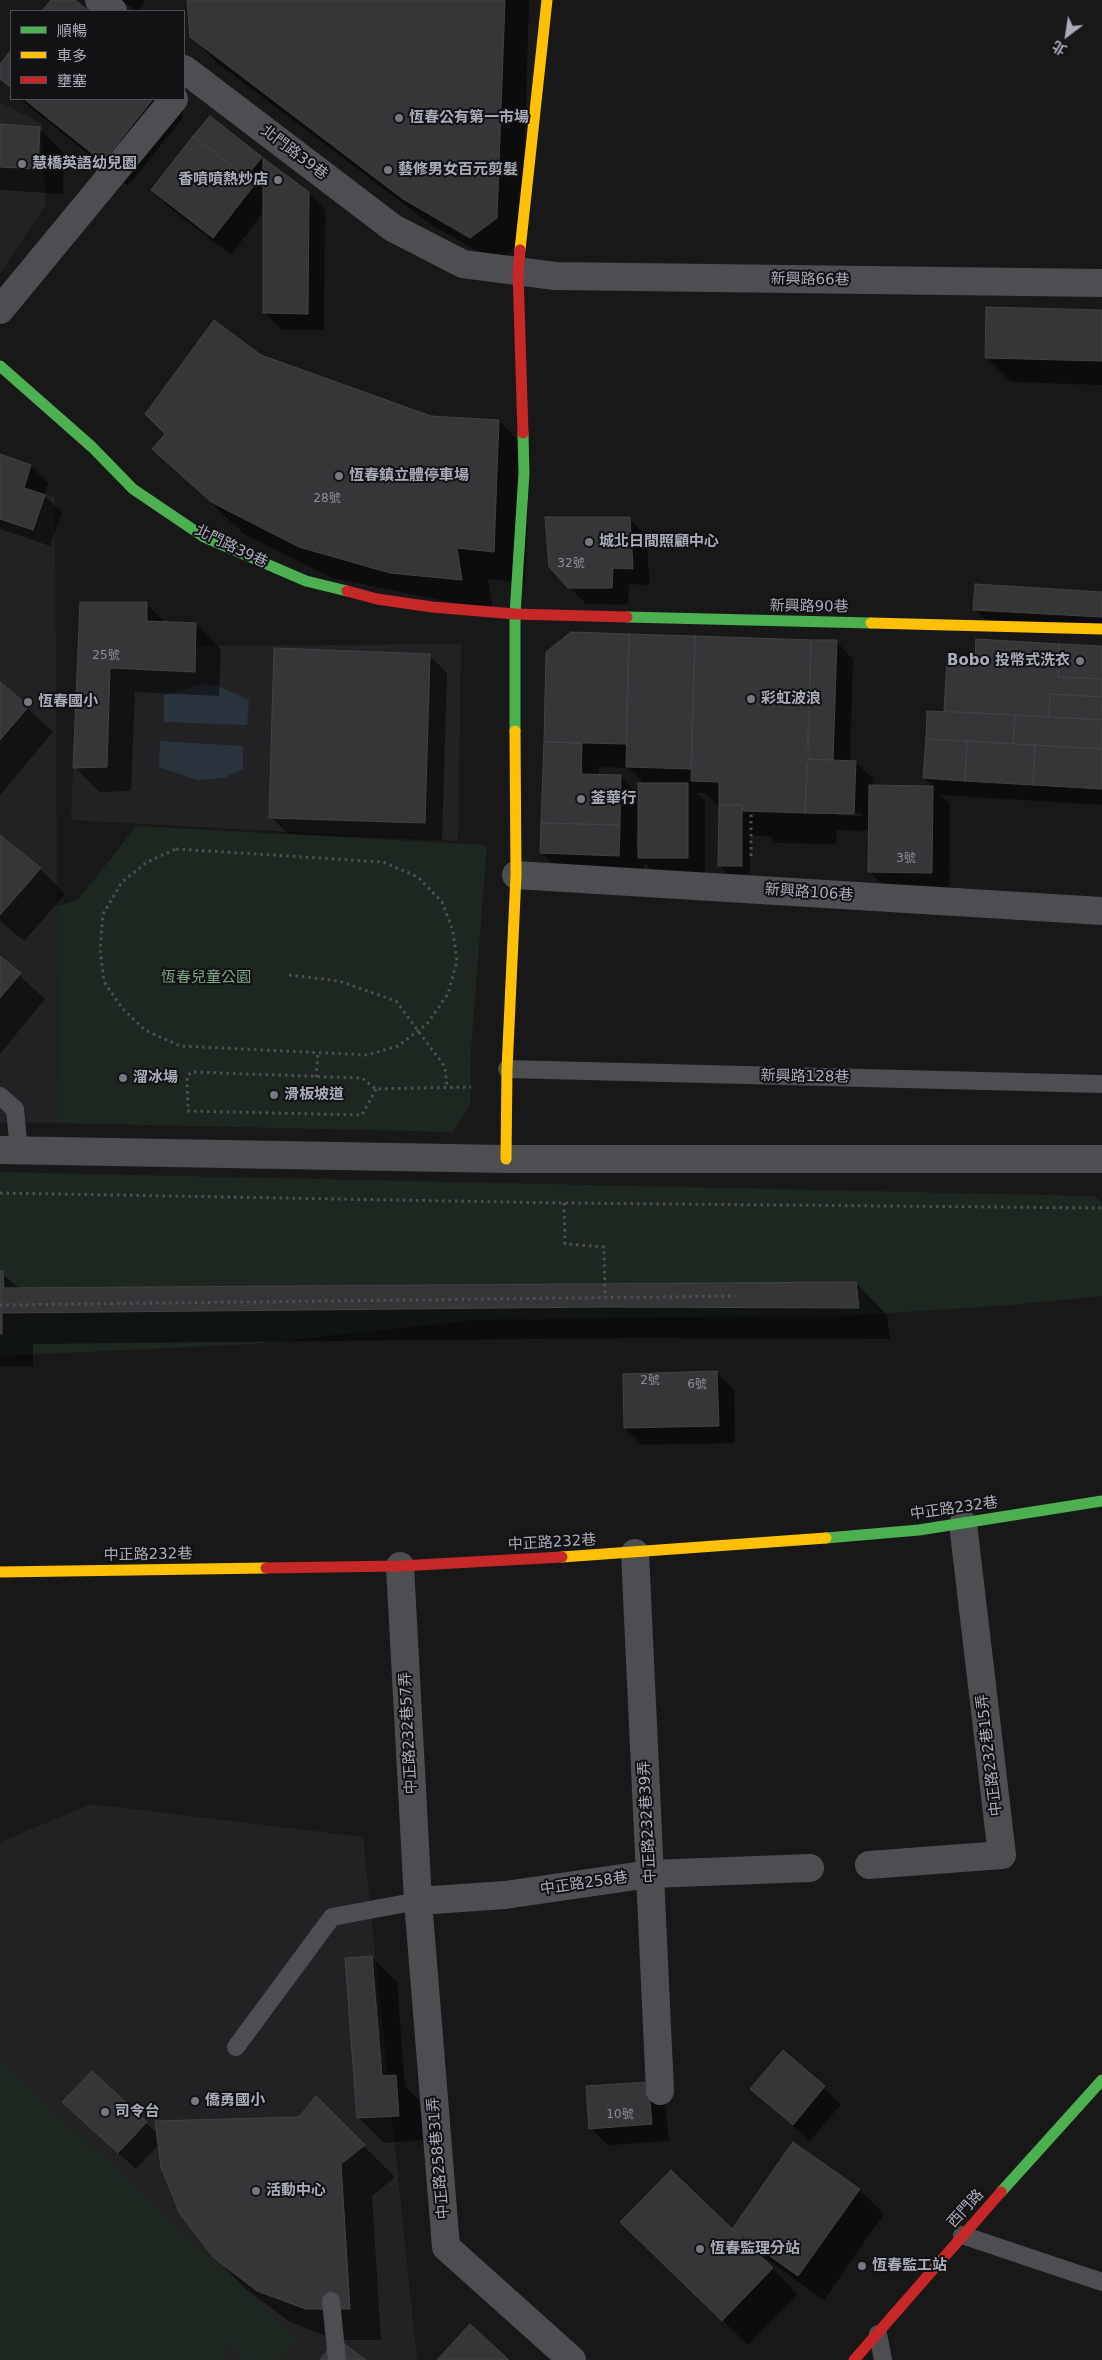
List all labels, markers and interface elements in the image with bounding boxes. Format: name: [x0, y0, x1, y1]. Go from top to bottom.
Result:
legend: [10, 10, 185, 100]
north arrow: [1042, 10, 1092, 60]
text: 順暢: [57, 22, 87, 40]
text: 北: [1049, 37, 1069, 58]
text: 車多: [57, 47, 87, 65]
text: 壅塞: [57, 72, 87, 90]
place label: 恆春公有第一市場: [409, 109, 529, 127]
marker: 恆春公有第一市場: [393, 112, 405, 124]
street label: 北門路39巷: [257, 122, 331, 184]
place label: 慧橋英語幼兒園: [32, 155, 137, 173]
marker: 慧橋英語幼兒園: [16, 158, 28, 170]
place label: 藝修男女百元剪髮: [398, 161, 518, 179]
marker: 藝修男女百元剪髮: [382, 164, 394, 176]
place label: 香噴噴熱炒店: [178, 171, 268, 189]
marker: 香噴噴熱炒店: [272, 174, 284, 186]
street label: 新興路66巷: [770, 270, 850, 290]
place label: 恆春鎮立體停車場: [349, 467, 469, 485]
marker: 恆春鎮立體停車場: [333, 470, 345, 482]
house number: 28號: [313, 492, 341, 506]
street label: 北門路39巷: [192, 522, 270, 572]
place label: 城北日間照顧中心: [599, 533, 719, 551]
marker: 城北日間照顧中心: [583, 536, 595, 548]
house number: 32號: [557, 557, 585, 571]
street label: 新興路90巷: [769, 597, 849, 617]
house number: 25號: [92, 649, 120, 663]
place label: Bobo 投幣式洗衣: [947, 652, 1070, 670]
marker: Bobo 投幣式洗衣: [1074, 655, 1086, 667]
place label: 彩虹波浪: [761, 690, 821, 708]
place label: 恆春國小: [38, 693, 98, 711]
marker: 彩虹波浪: [745, 693, 757, 705]
marker: 恆春國小: [22, 696, 34, 708]
place label: 菳華行: [591, 790, 636, 808]
marker: 菳華行: [575, 793, 587, 805]
house number: 3號: [896, 852, 916, 866]
street label: 新興路106巷: [764, 881, 854, 905]
park label: 恆春兒童公園: [161, 969, 251, 987]
street label: 新興路128巷: [761, 1067, 849, 1087]
place label: 溜冰場: [133, 1069, 178, 1087]
marker: 溜冰場: [117, 1072, 129, 1084]
place label: 滑板坡道: [284, 1086, 344, 1104]
marker: 滑板坡道: [268, 1089, 280, 1101]
house number: 2號: [640, 1374, 660, 1388]
house number: 6號: [687, 1378, 707, 1392]
street label: 中正路232巷: [909, 1494, 999, 1524]
street label: 中正路232巷: [507, 1532, 597, 1554]
street label: 中正路232巷: [104, 1545, 192, 1565]
street label: 中正路232巷57弄: [397, 1671, 421, 1795]
street label: 中正路232巷15弄: [974, 1693, 1006, 1817]
street label: 中正路232巷39弄: [636, 1760, 660, 1884]
street label: 中正路258巷: [539, 1869, 629, 1899]
place label: 僑勇國小: [205, 2092, 265, 2110]
marker: 僑勇國小: [189, 2095, 201, 2107]
street label: 中正路258巷31弄: [425, 2096, 453, 2220]
place label: 司令台: [115, 2103, 160, 2121]
marker: 司令台: [99, 2106, 111, 2118]
house number: 10號: [606, 2108, 634, 2122]
place label: 活動中心: [266, 2182, 326, 2200]
marker: 活動中心: [250, 2185, 262, 2197]
street label: 西門路: [944, 2186, 988, 2232]
place label: 恆春監理分站: [710, 2240, 800, 2258]
marker: 恆春監理分站: [694, 2243, 706, 2255]
place label: 恆春監工站: [872, 2257, 947, 2275]
marker: 恆春監工站: [856, 2260, 868, 2272]

